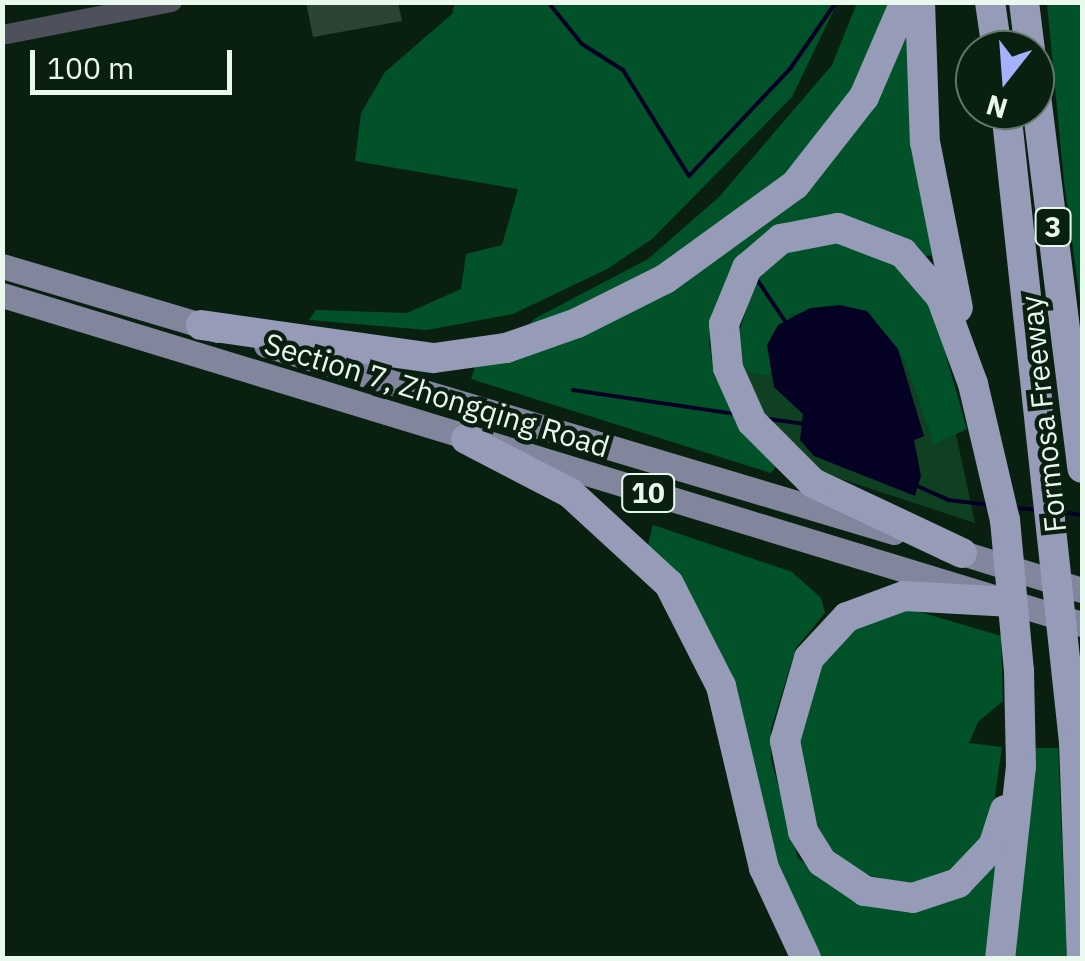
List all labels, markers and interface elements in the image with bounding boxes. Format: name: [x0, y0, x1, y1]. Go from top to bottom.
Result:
scale bar: [35, 30, 238, 92]
north arrow: [955, 30, 1055, 130]
text: 100 m: [47, 48, 134, 87]
text: N: [982, 87, 1012, 128]
road number: 3: [1033, 204, 1073, 250]
street label: Formosa Freeway: [1013, 294, 1073, 534]
street label: Section 7, Zhongqing Road: [260, 325, 614, 465]
road number: 10: [620, 470, 676, 516]

